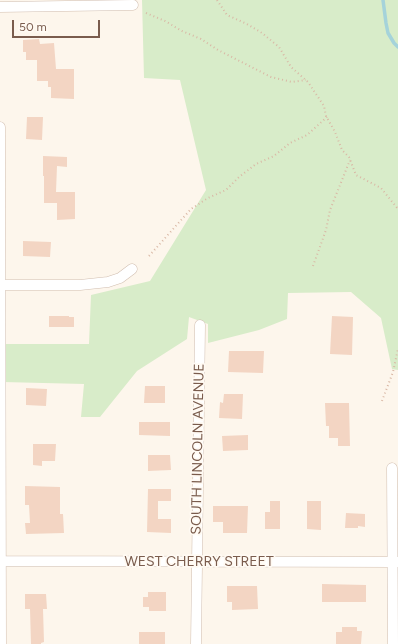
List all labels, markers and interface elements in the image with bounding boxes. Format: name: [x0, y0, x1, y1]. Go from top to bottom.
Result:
scale bar: [14, 12, 102, 38]
text: 50 m: [19, 20, 47, 34]
street label: SOUTH LINCOLN AVENUE: [188, 363, 208, 535]
street label: WEST CHERRY STREET: [124, 554, 274, 570]

